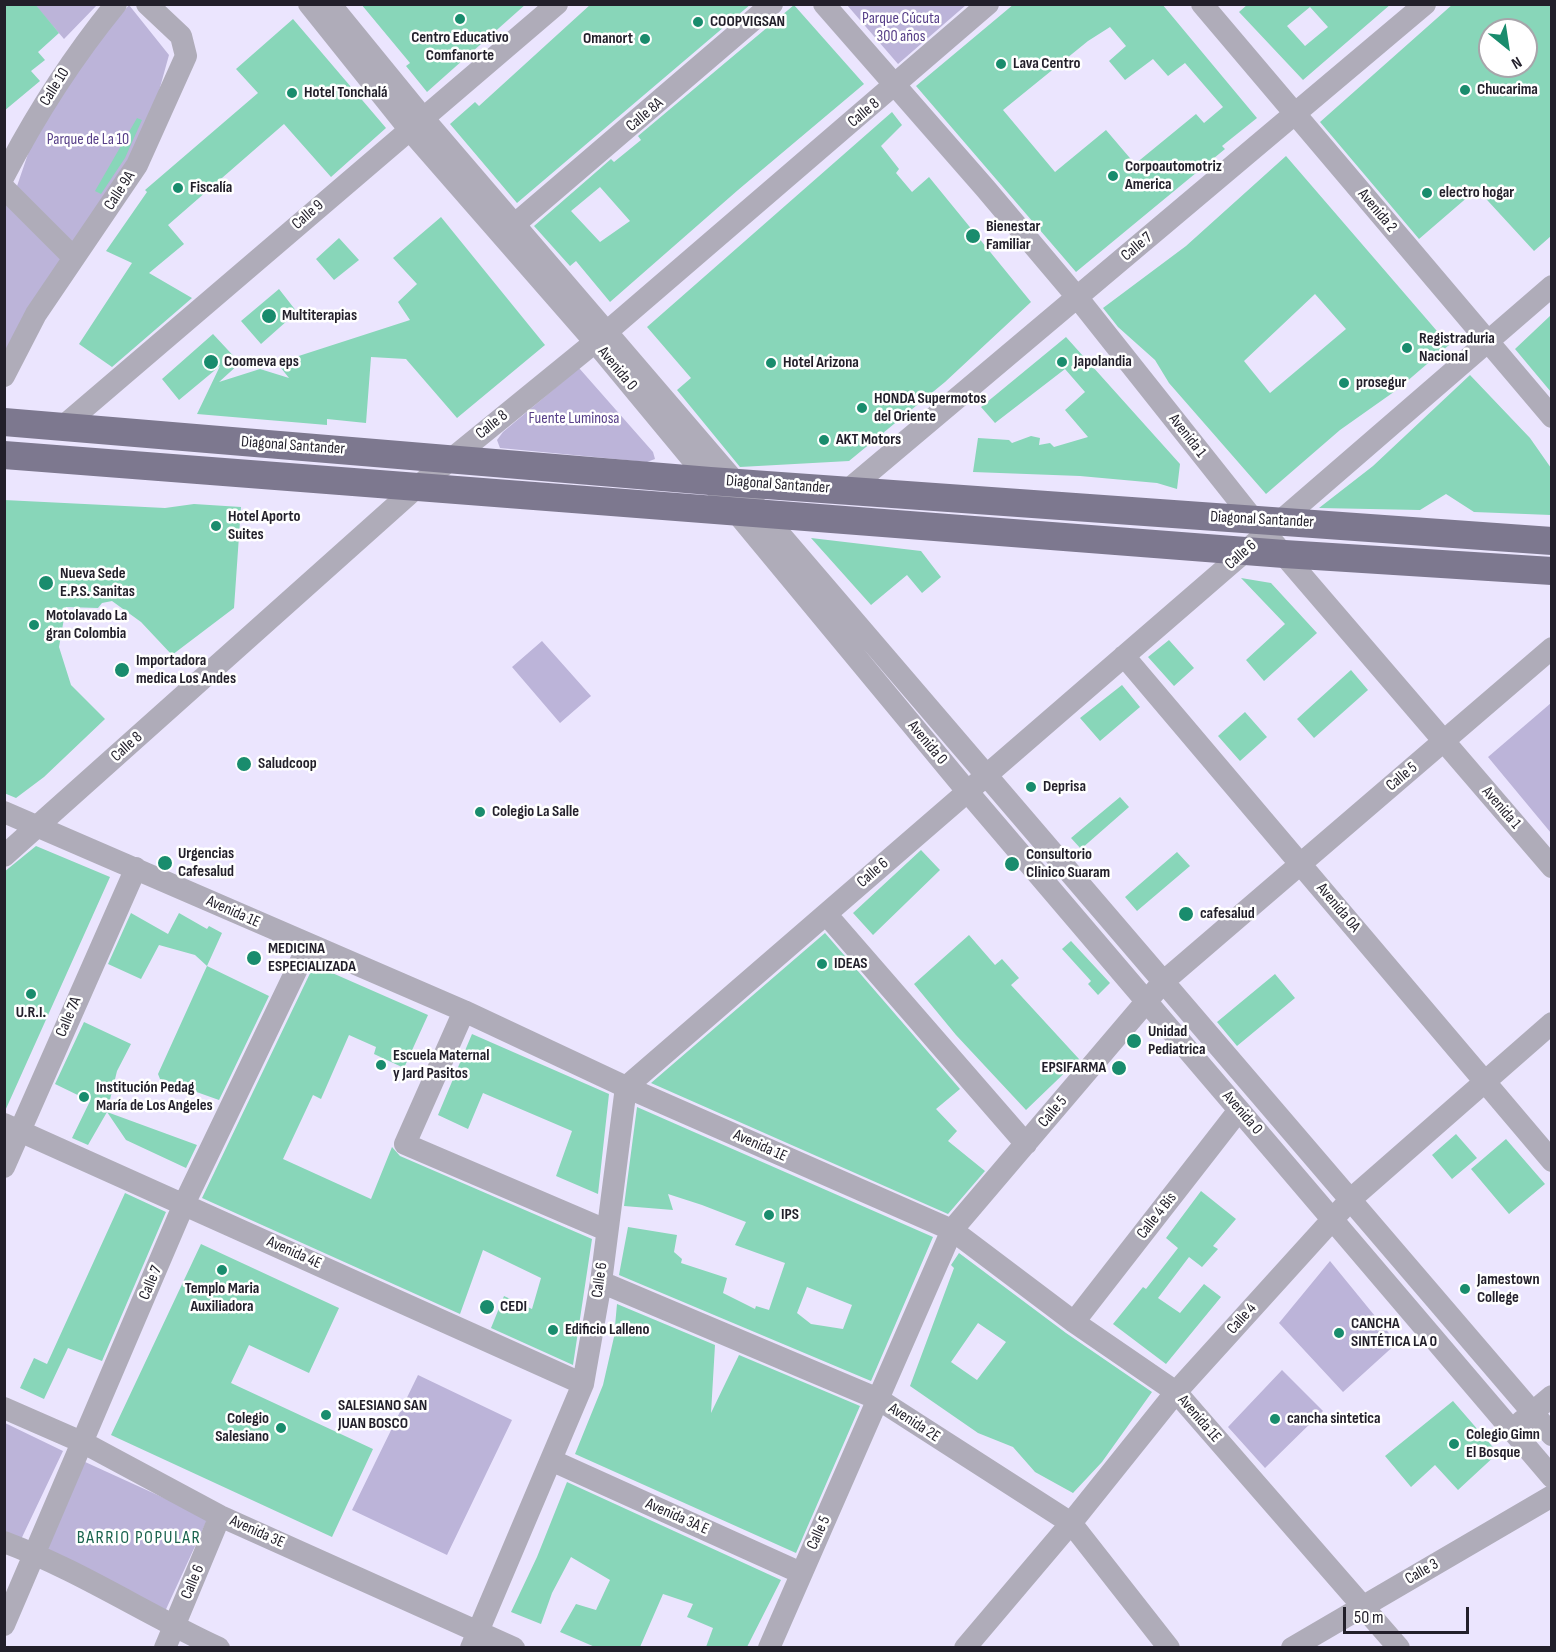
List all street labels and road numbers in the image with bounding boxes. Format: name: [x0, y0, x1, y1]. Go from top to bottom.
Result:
street label: Calle 10: [36, 64, 74, 110]
street label: Calle 8A: [623, 94, 667, 136]
street label: Calle 8: [844, 94, 884, 132]
street label: Calle 9A: [100, 168, 140, 214]
street label: Avenida 2: [1353, 185, 1401, 237]
street label: Calle 9: [288, 196, 328, 234]
street label: Calle 7: [1117, 228, 1157, 266]
street label: Avenida 0: [593, 343, 641, 395]
street label: Calle 8: [472, 406, 512, 444]
street label: Avenida 1: [1164, 410, 1210, 462]
street label: Diagonal Santander: [240, 433, 346, 459]
street label: Diagonal Santander: [725, 472, 831, 498]
street label: Diagonal Santander: [1210, 508, 1314, 532]
street label: Calle 6: [1221, 536, 1261, 574]
street label: Avenida 0: [903, 717, 951, 769]
street label: Calle 8: [107, 728, 147, 766]
street label: Calle 5: [1382, 758, 1422, 796]
street label: Avenida 1: [1477, 783, 1525, 833]
street label: Calle 6: [853, 854, 893, 892]
street label: Avenida 0A: [1312, 880, 1364, 936]
street label: Avenida 1E: [203, 892, 263, 932]
street label: Calle 7A: [52, 994, 86, 1040]
street label: Avenida 0: [1218, 1087, 1266, 1139]
street label: Calle 5: [1034, 1092, 1072, 1132]
street label: Avenida 1E: [730, 1126, 790, 1166]
street label: Calle 4 Bis: [1133, 1189, 1181, 1243]
street label: Avenida 4E: [264, 1233, 324, 1273]
street label: Calle 6: [588, 1261, 612, 1299]
street label: Calle 7: [135, 1263, 167, 1303]
street label: Calle 4: [1223, 1299, 1261, 1339]
street label: Avenida 1E: [1173, 1391, 1225, 1447]
street label: Avenida 2E: [885, 1399, 943, 1447]
street label: Avenida 3A E: [642, 1495, 712, 1539]
street label: Avenida 3E: [227, 1512, 287, 1552]
street label: Calle 5: [803, 1513, 835, 1553]
street label: Calle 3: [1402, 1555, 1442, 1589]
street label: Calle 6: [177, 1562, 209, 1602]

